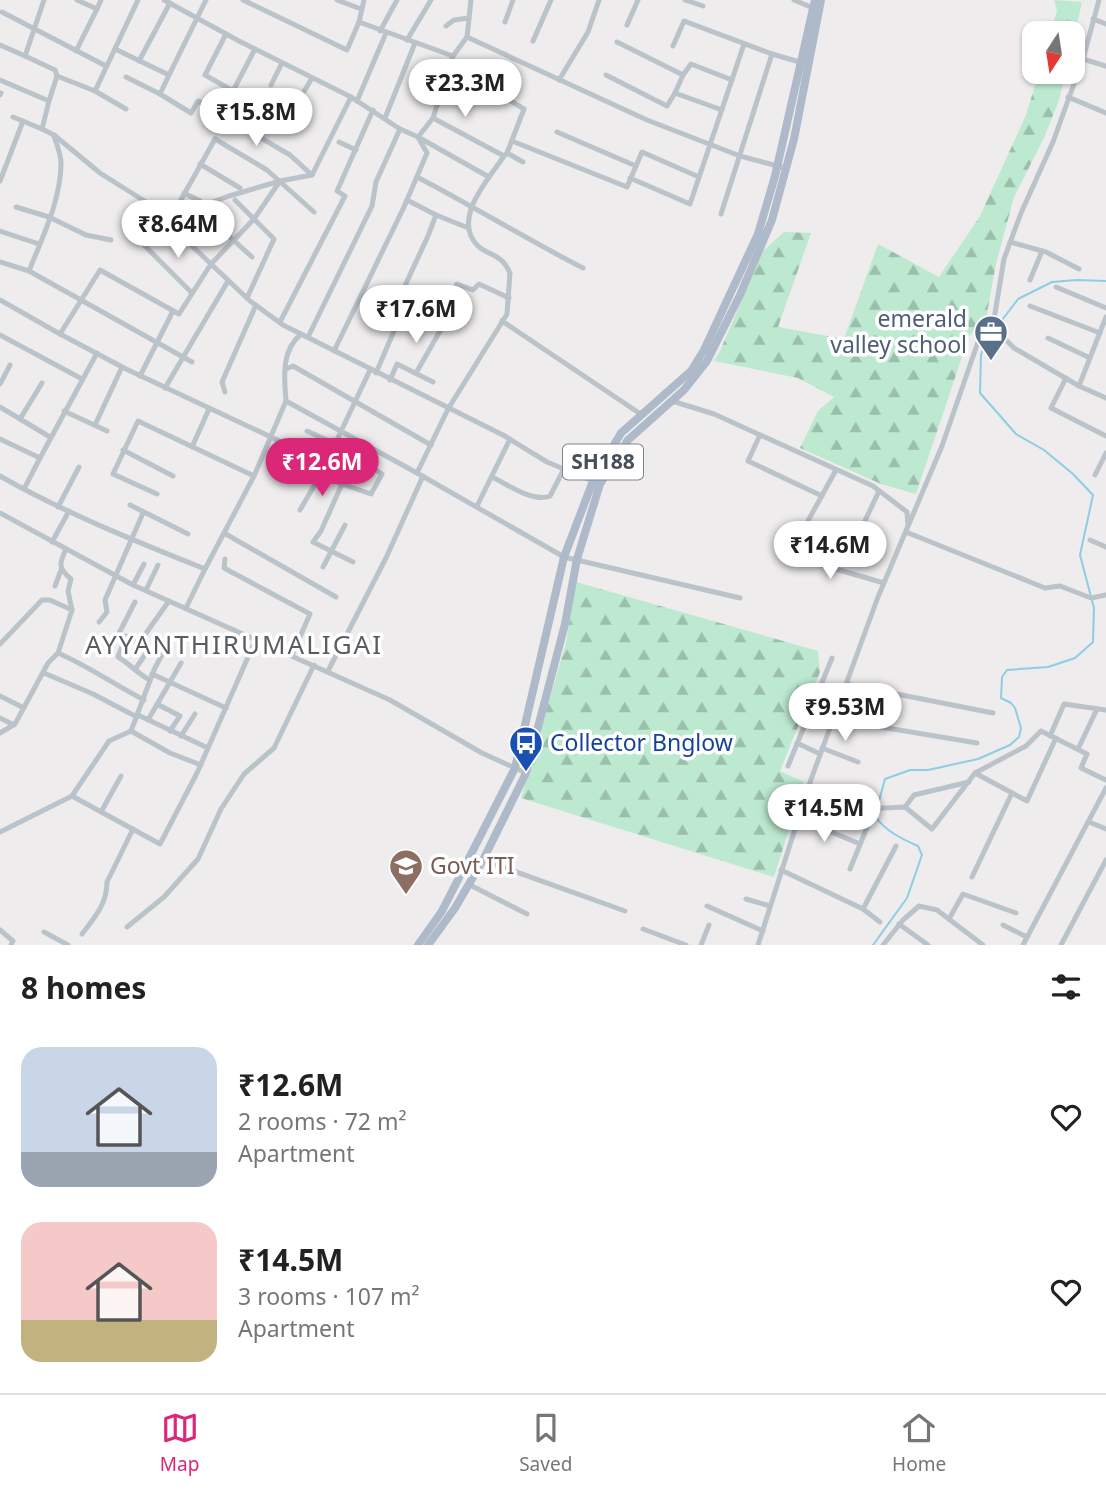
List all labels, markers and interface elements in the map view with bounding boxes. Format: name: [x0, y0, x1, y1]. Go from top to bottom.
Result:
north arrow: [1022, 21, 1085, 84]
map controls: [1022, 21, 1085, 84]
pin: ₹23.3M: [408, 60, 522, 119]
text: ₹23.3M: [425, 66, 505, 98]
pin: ₹15.8M: [199, 88, 313, 148]
text: ₹15.8M: [216, 95, 296, 127]
pin: ₹8.64M: [121, 201, 235, 260]
text: ₹8.64M: [138, 207, 218, 239]
pin: ₹17.6M: [359, 286, 473, 345]
text: ₹17.6M: [376, 292, 456, 324]
place label: emerald valley school: [830, 302, 967, 360]
office icon: emerald valley school: [972, 313, 1010, 362]
pin: ₹12.6M: [265, 438, 379, 498]
road number: SH188: [563, 444, 643, 480]
text: ₹12.6M: [282, 445, 362, 477]
pin: ₹14.6M: [773, 522, 887, 581]
text: ₹14.6M: [790, 528, 870, 560]
district label: AYYANTHIRUMALIGAI: [85, 626, 383, 662]
pin: ₹9.53M: [788, 684, 902, 743]
text: ₹9.53M: [805, 690, 885, 722]
bus stop icon: Collector Bnglow: [507, 724, 545, 773]
place label: Collector Bnglow: [550, 726, 733, 758]
pin: ₹14.5M: [767, 784, 881, 844]
text: ₹14.5M: [784, 791, 864, 823]
school or university icon: Govt ITI: [387, 847, 425, 896]
place label: Govt ITI: [430, 849, 515, 881]
text: 8 homes: [21, 967, 146, 1008]
icon: filters: [1047, 968, 1085, 1006]
text: ₹12.6M: [238, 1064, 343, 1105]
icon: home: [77, 1075, 161, 1159]
icon: heart: [1047, 1098, 1085, 1136]
text: 2 rooms · 72 m²: [238, 1105, 407, 1137]
text: Apartment: [238, 1137, 355, 1169]
text: ₹14.5M: [238, 1239, 343, 1280]
icon: home: [77, 1250, 161, 1334]
icon: heart: [1047, 1273, 1085, 1311]
text: 3 rooms · 107 m²: [238, 1280, 420, 1312]
text: Apartment: [238, 1312, 355, 1344]
tab: Map: [160, 1409, 199, 1477]
tab: Saved: [519, 1409, 572, 1477]
tab: Home: [892, 1409, 946, 1477]

